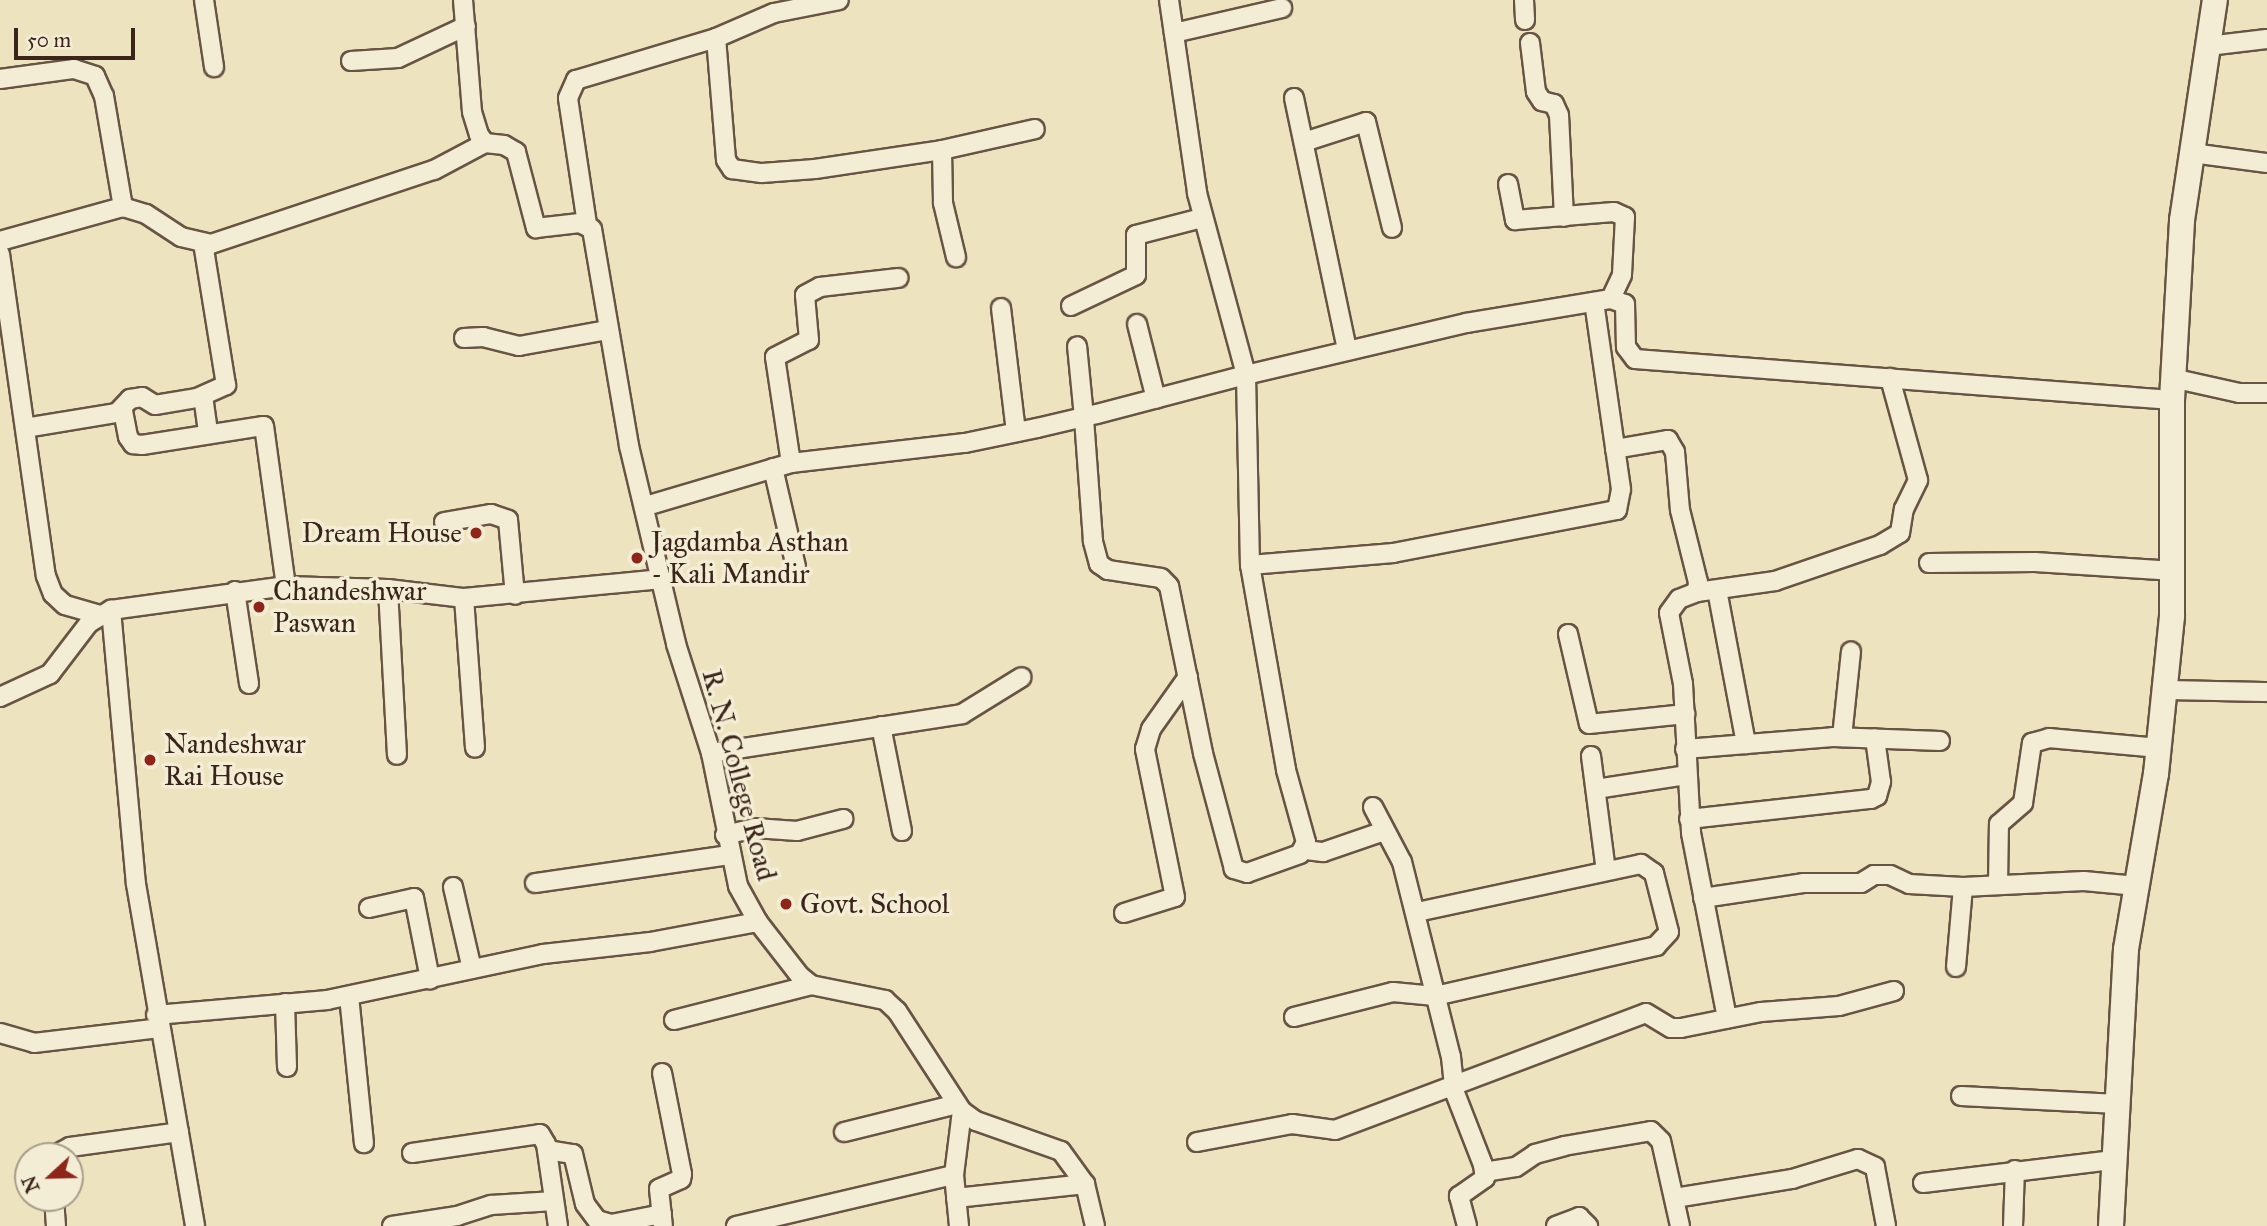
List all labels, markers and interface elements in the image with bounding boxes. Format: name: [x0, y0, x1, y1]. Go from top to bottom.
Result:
scale bar: [18, 14, 138, 58]
text: 50 m: [27, 27, 71, 53]
place label: Dream House: [302, 516, 462, 550]
marker: Dream House: [468, 525, 484, 541]
place label: Jagdamba Asthan - Kali Mandir: [651, 525, 849, 591]
marker: Jagdamba Asthan - Kali Mandir: [629, 550, 645, 566]
place label: Chandeshwar Paswan: [273, 574, 426, 640]
marker: Chandeshwar Paswan: [251, 599, 267, 615]
street label: R. N. College Road: [695, 666, 783, 884]
place label: Nandeshwar Rai House: [164, 727, 306, 793]
marker: Nandeshwar Rai House: [142, 752, 158, 768]
place label: Govt. School: [800, 887, 949, 921]
marker: Govt. School: [778, 896, 794, 912]
north arrow: [14, 1142, 84, 1212]
text: N: [17, 1173, 45, 1196]

